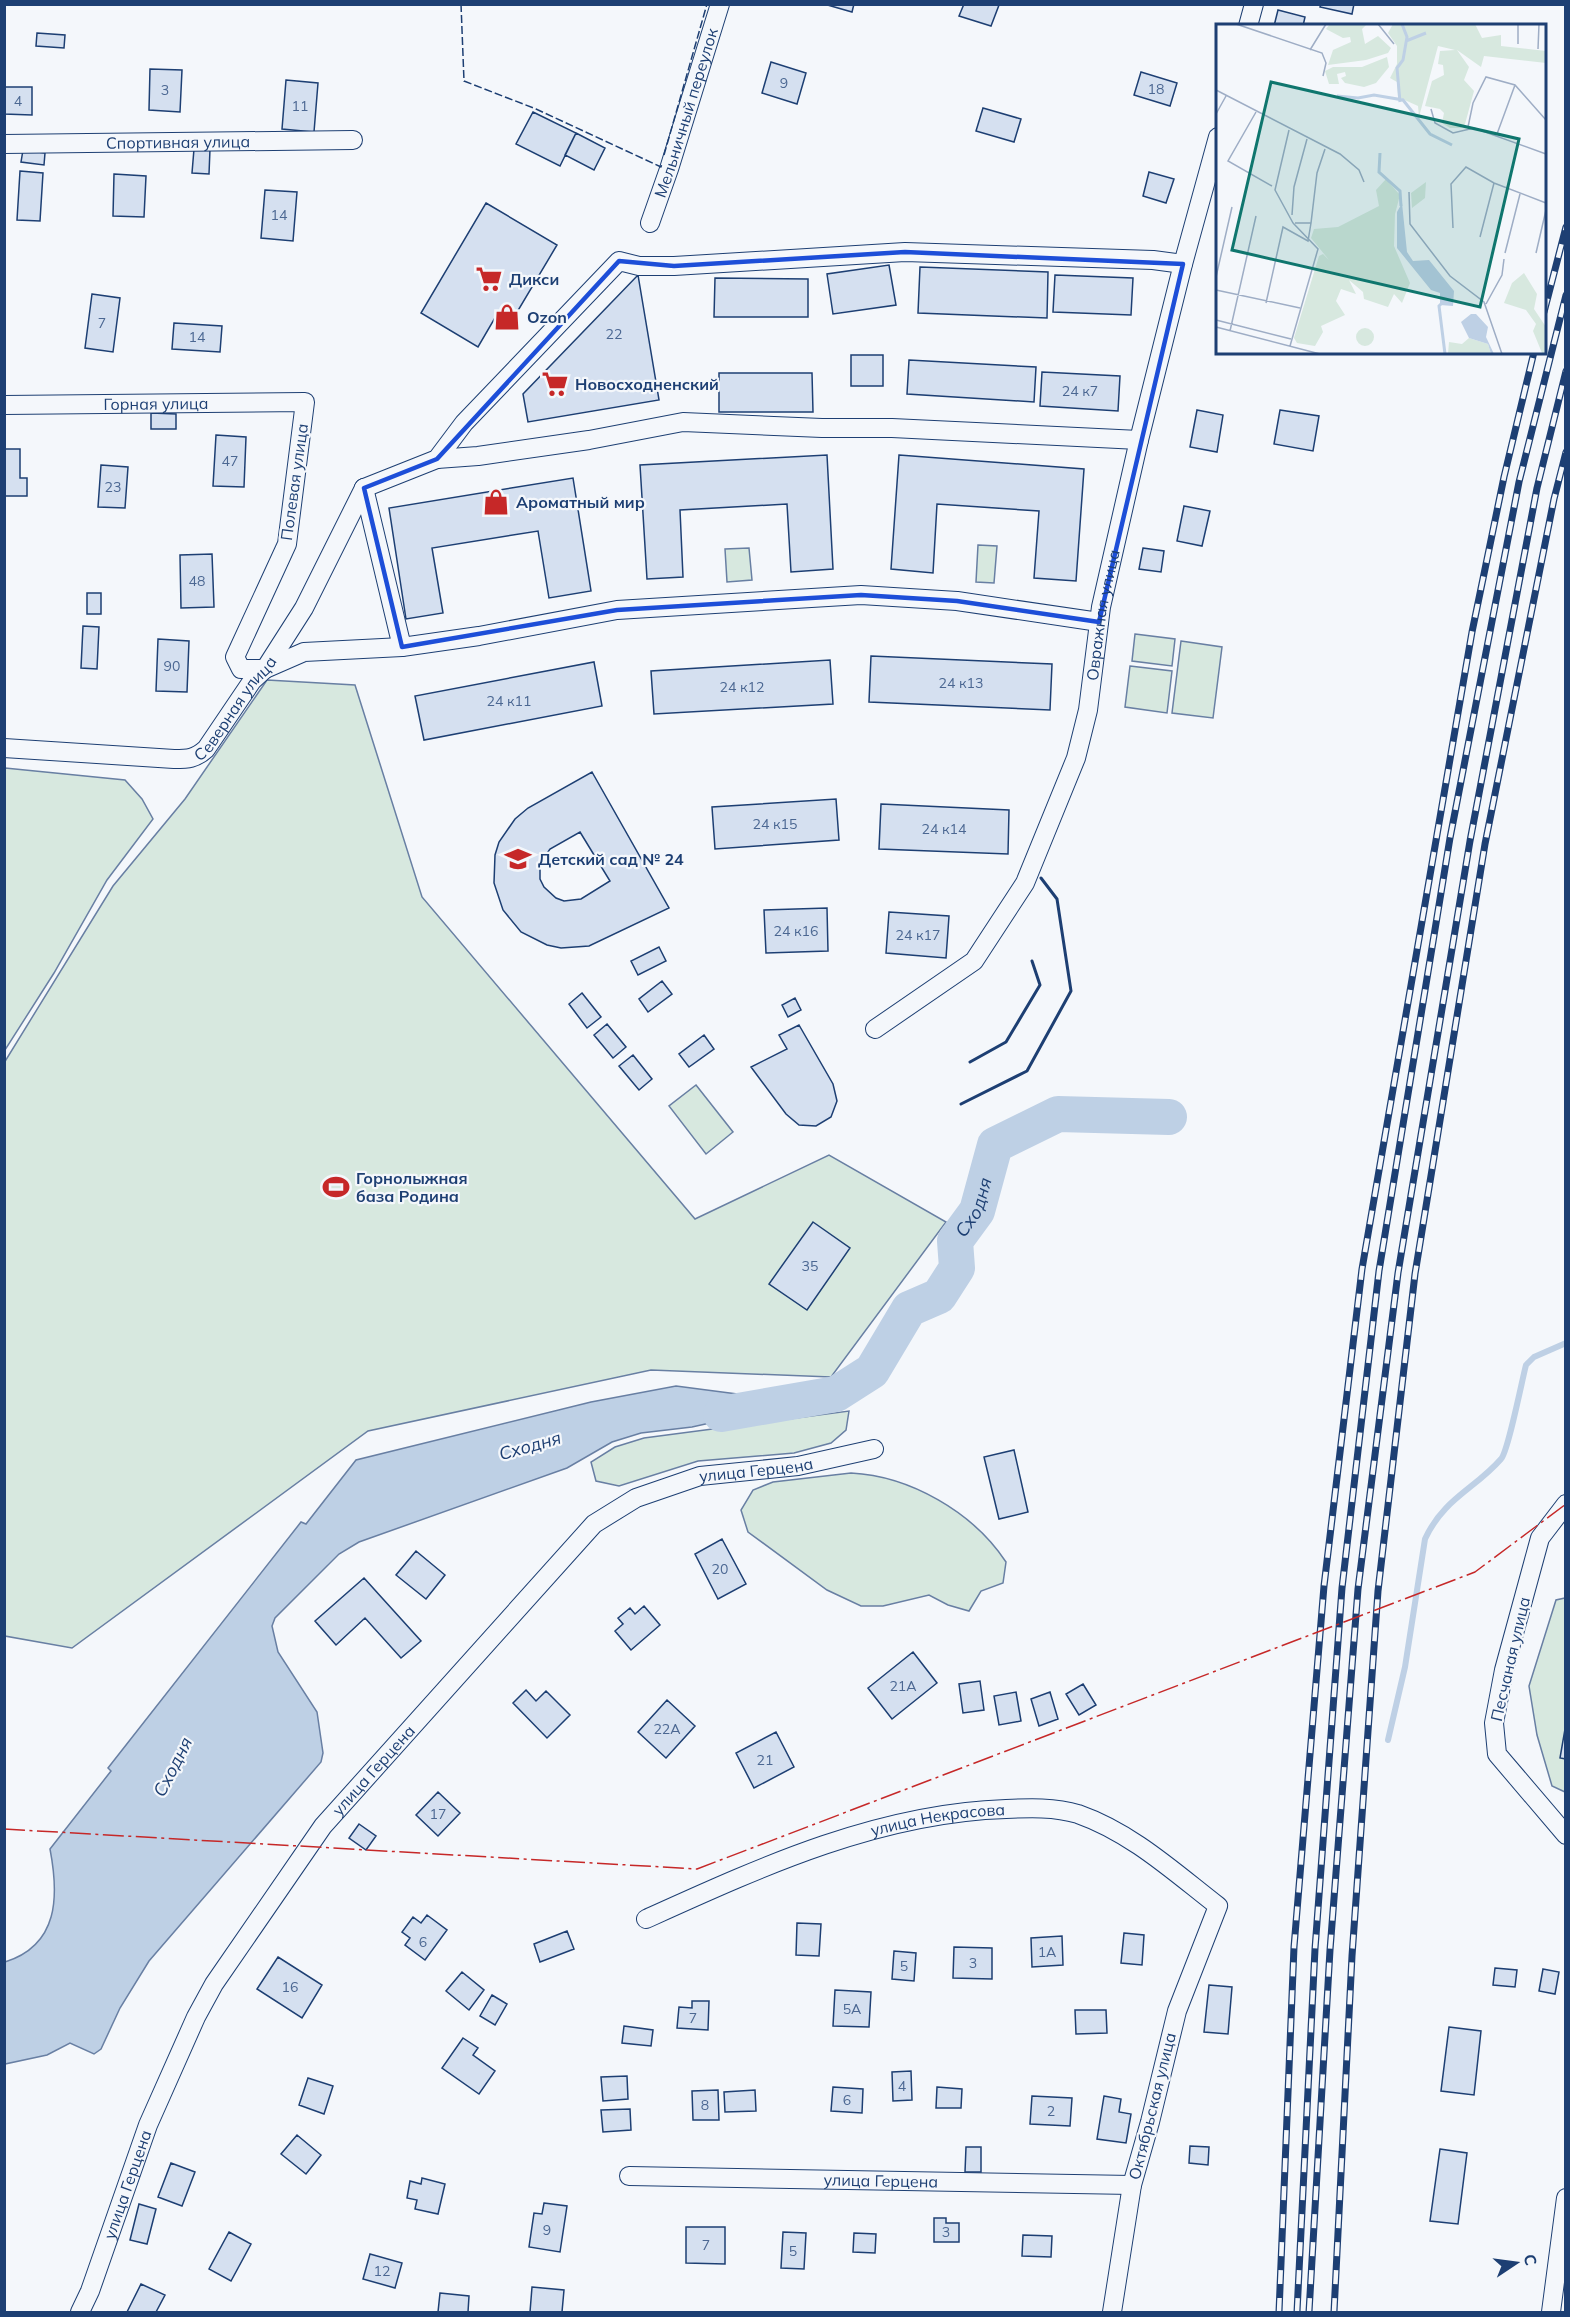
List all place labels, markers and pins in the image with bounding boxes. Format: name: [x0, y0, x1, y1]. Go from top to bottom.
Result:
supermarket icon: Дикси: [474, 264, 504, 294]
place label: Дикси: [509, 269, 559, 289]
shop icon: Ozon: [492, 302, 522, 332]
place label: Ozon: [527, 307, 567, 327]
supermarket icon: Новосходненский: [540, 369, 570, 399]
place label: Новосходненский: [575, 374, 719, 394]
shop icon: Ароматный мир: [481, 487, 511, 517]
place label: Ароматный мир: [516, 492, 645, 512]
school or university icon: Детский сад № 24: [503, 844, 533, 874]
place label: Детский сад № 24: [538, 849, 684, 869]
place label: Горнолыжная база Родина: [356, 1168, 468, 1206]
sports icon: Горнолыжная база Родина: [321, 1172, 351, 1202]

